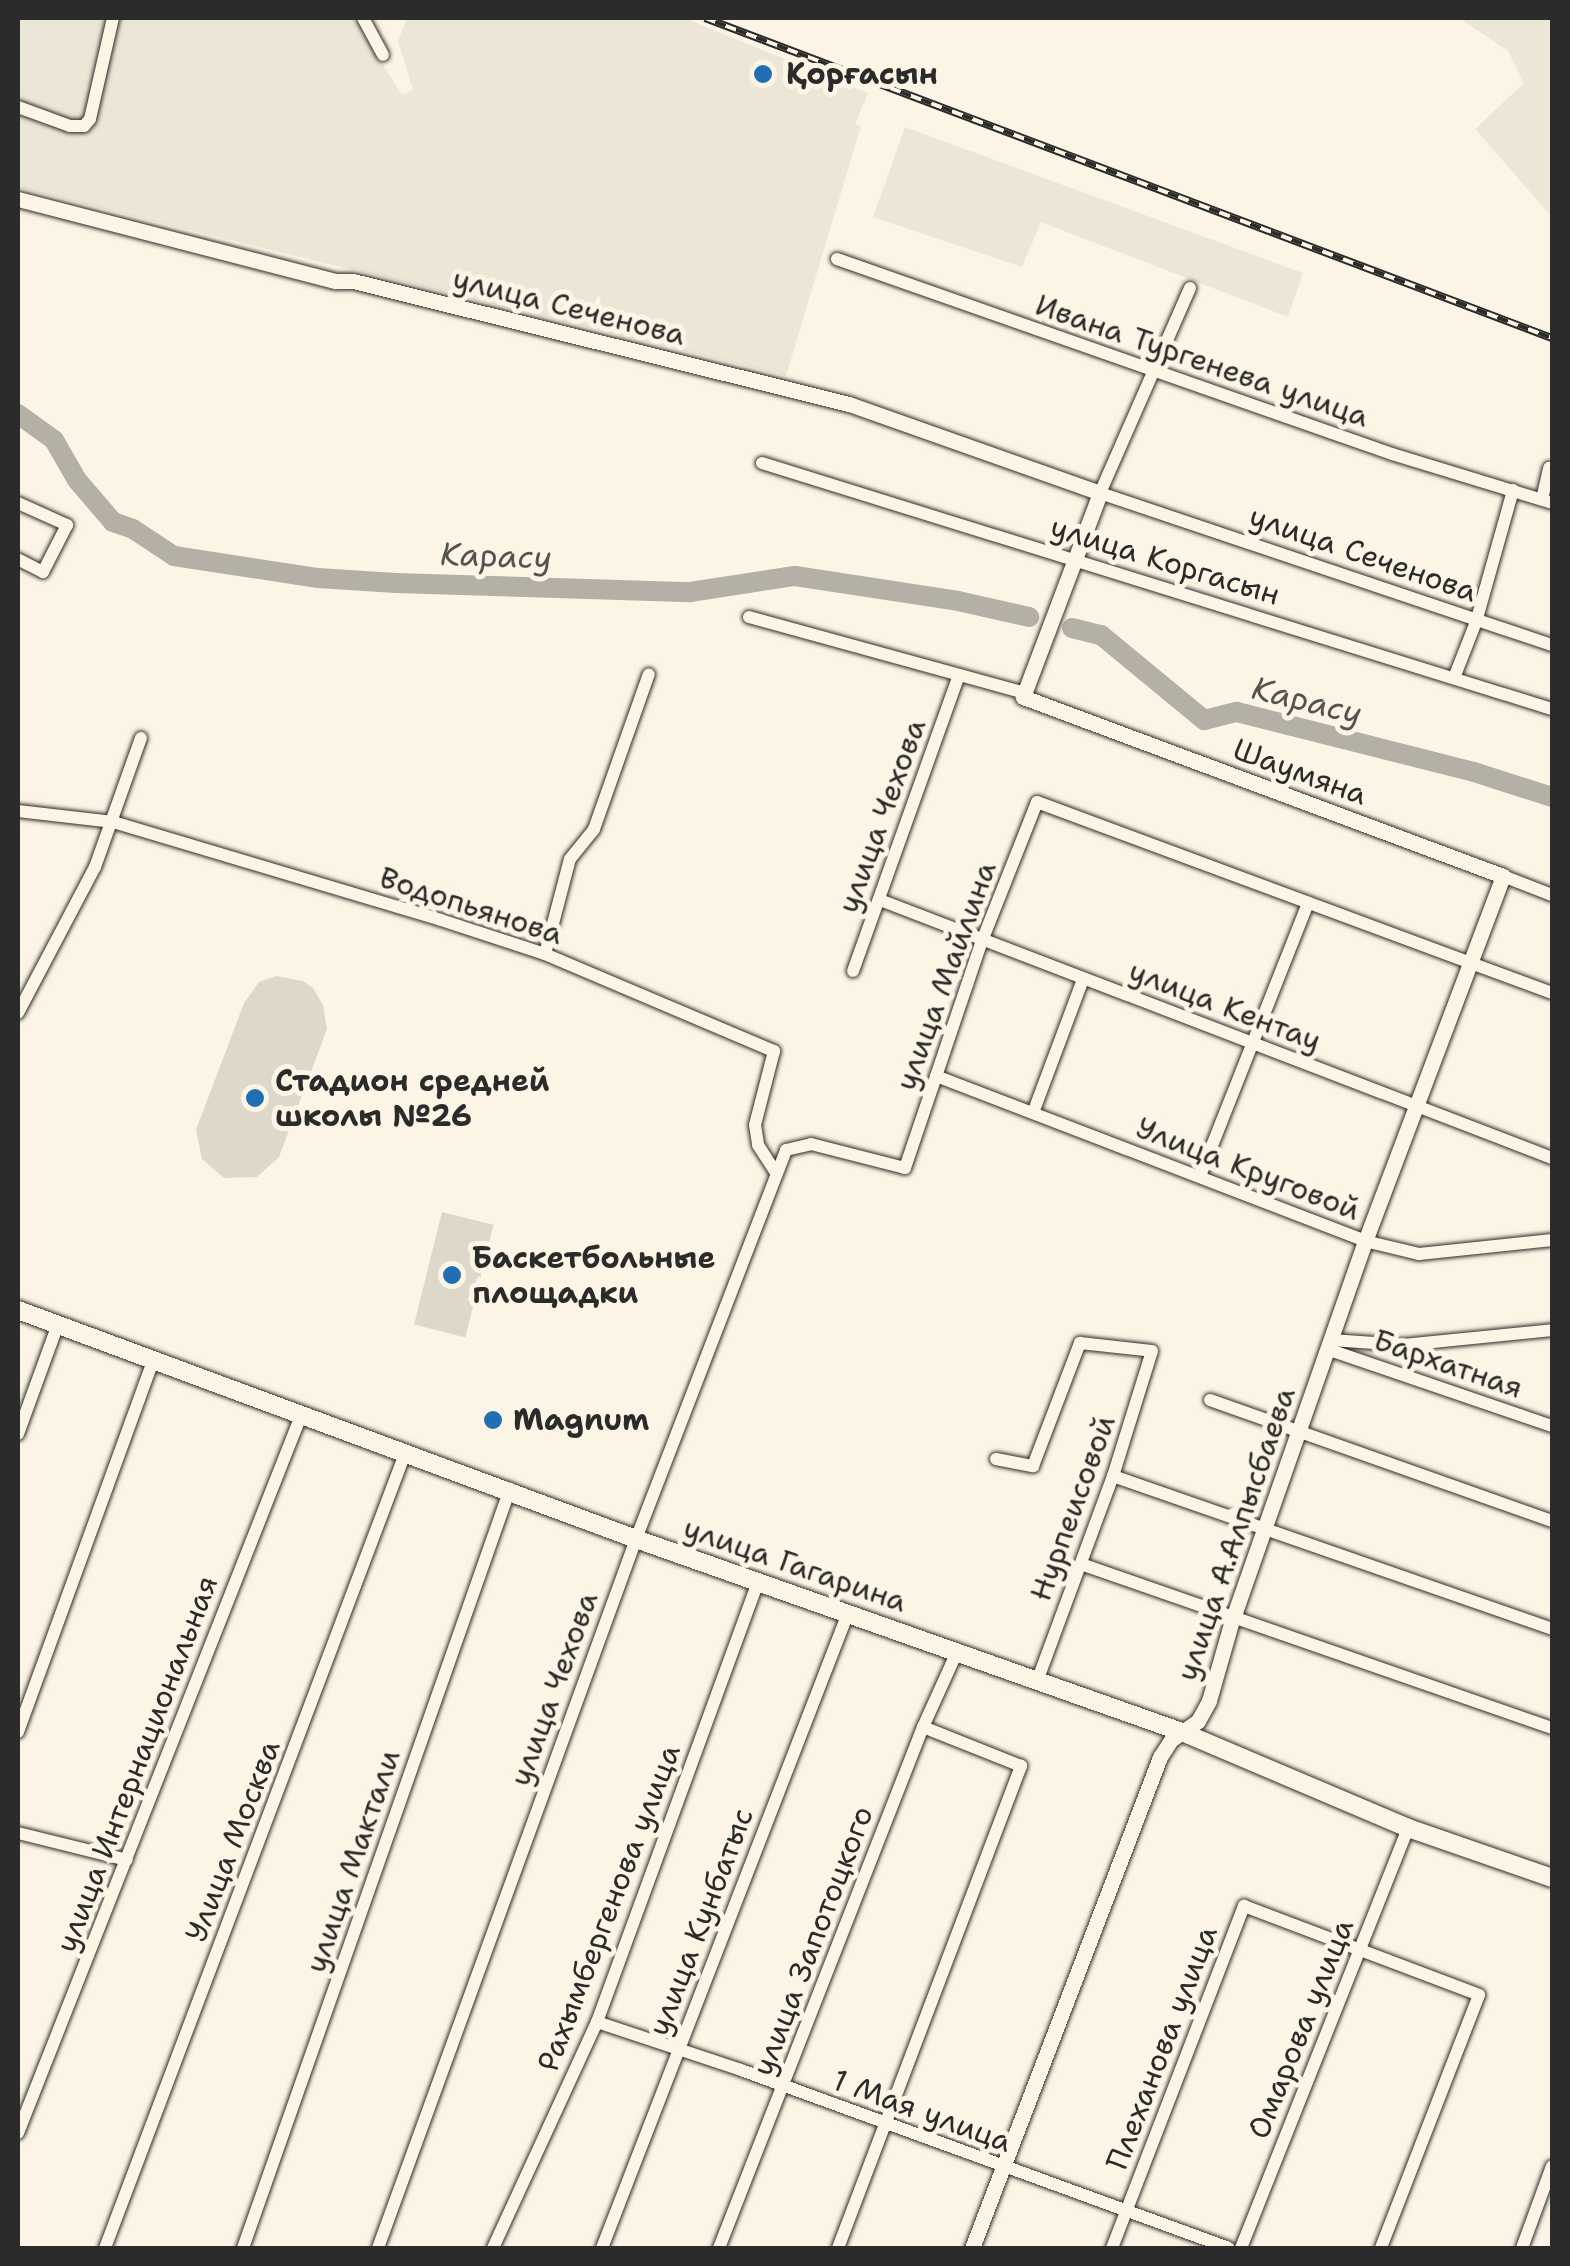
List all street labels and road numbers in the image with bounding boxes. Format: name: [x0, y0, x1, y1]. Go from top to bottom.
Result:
street label: улица Сеченова: [449, 261, 689, 353]
street label: Ивана Тургенева улица: [1031, 287, 1373, 435]
street label: улица Сеченова: [1245, 498, 1481, 610]
street label: улица Коргасын: [1046, 509, 1284, 613]
street label: улица Чехова: [830, 714, 934, 918]
street label: Шаумяна: [1228, 731, 1372, 813]
street label: улица Майлина: [888, 857, 1004, 1095]
street label: Водопьянова: [375, 859, 567, 953]
street label: улица Кентау: [1124, 953, 1326, 1059]
street label: Улица Круговой: [1131, 1110, 1365, 1228]
street label: Бархатная: [1369, 1322, 1527, 1406]
street label: улица А.Алпысбаева: [1169, 1383, 1303, 1685]
street label: Нурпеисовой: [1023, 1410, 1123, 1606]
street label: улица Гагарина: [679, 1510, 911, 1620]
street label: улица Интернациональная: [48, 1571, 226, 1957]
street label: улица Чехова: [502, 1587, 606, 1791]
street label: Улица Москва: [178, 1735, 288, 1947]
street label: Рахымбергенова улица: [530, 1739, 688, 2077]
street label: улица Мактали: [298, 1745, 408, 1977]
street label: улица Запотоцкого: [745, 1801, 881, 2081]
street label: улица Кунбатыс: [641, 1803, 761, 2041]
street label: Омарова улица: [1241, 1914, 1361, 2144]
street label: Плеханова улица: [1099, 1921, 1225, 2175]
street label: 1 Мая улица: [828, 2062, 1016, 2160]

